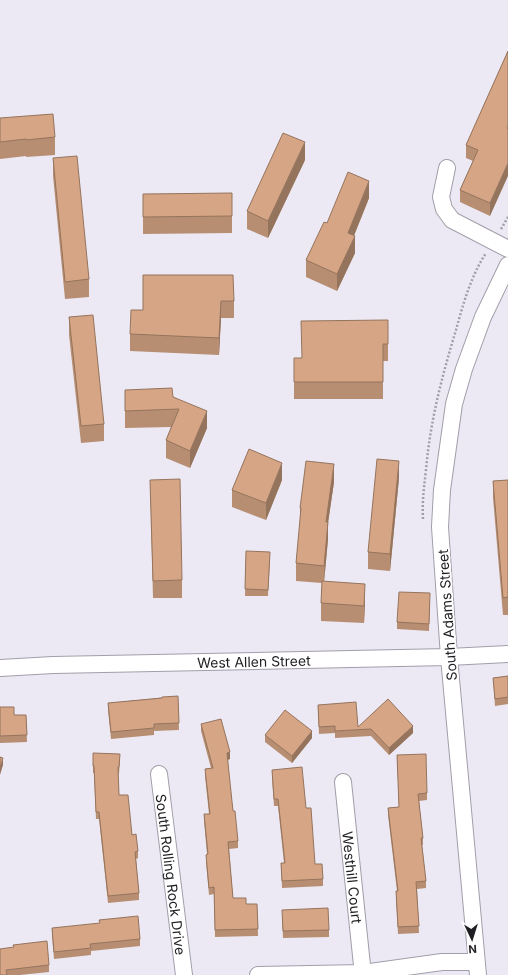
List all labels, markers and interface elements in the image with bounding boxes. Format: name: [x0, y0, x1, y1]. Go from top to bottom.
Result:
street label: South Adams Street: [434, 548, 460, 681]
street label: West Allen Street: [197, 651, 311, 671]
street label: South Rolling Rock Drive: [153, 793, 190, 956]
street label: Westhill Court: [340, 831, 366, 925]
north arrow: [452, 919, 492, 959]
text: N: [468, 942, 477, 956]

